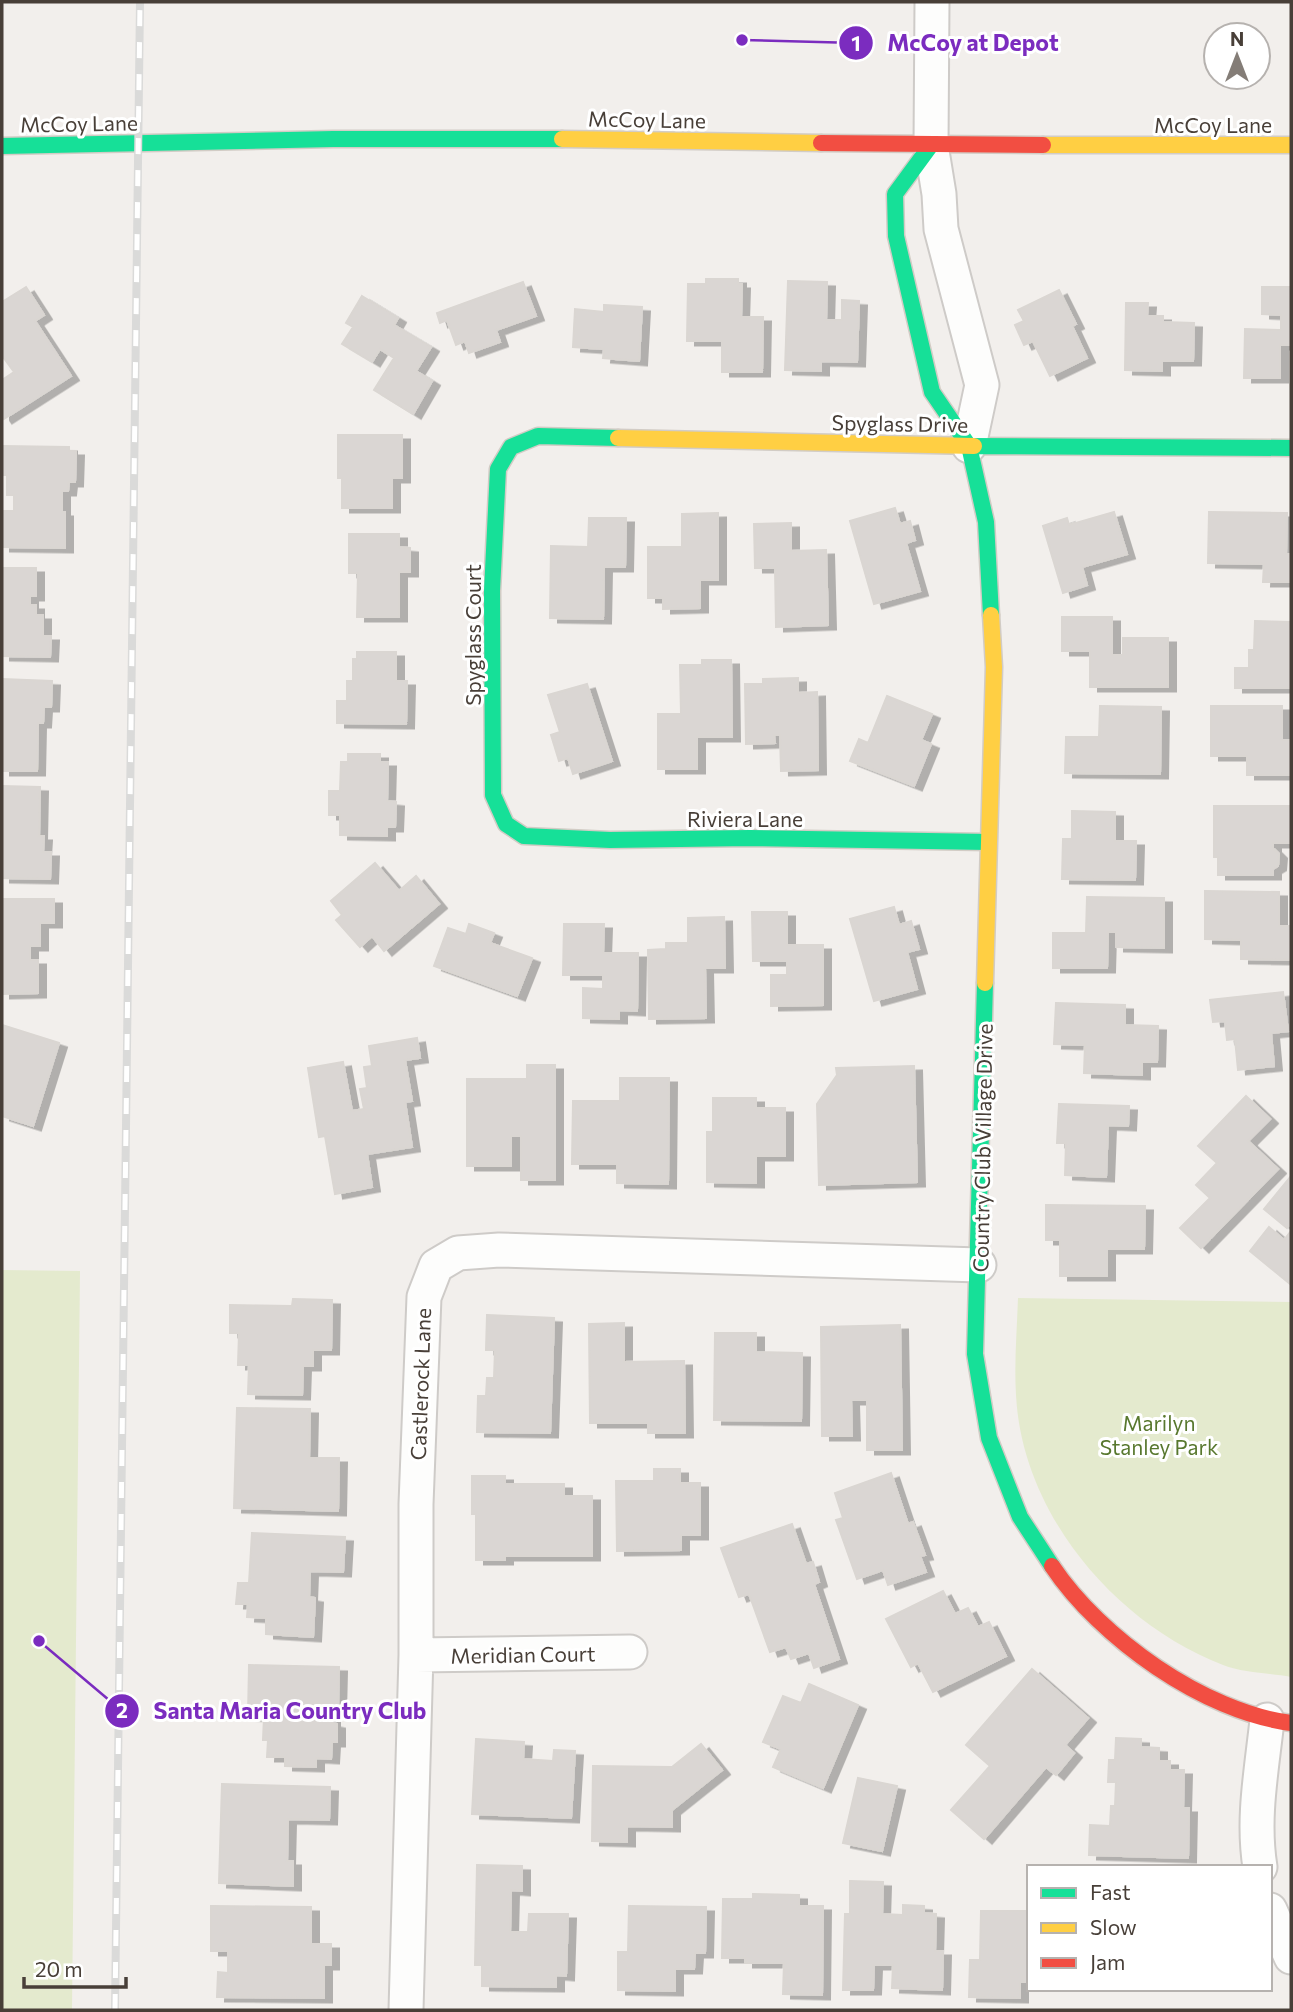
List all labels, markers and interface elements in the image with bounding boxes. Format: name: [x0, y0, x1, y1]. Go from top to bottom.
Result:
callout: McCoy at Depot: [839, 21, 1073, 65]
north arrow: [1202, 21, 1272, 91]
text: N: [1230, 27, 1244, 50]
text: McCoy at Depot: [887, 28, 1059, 56]
text: 1: [851, 30, 861, 55]
street label: McCoy Lane: [588, 105, 706, 133]
street label: McCoy Lane: [20, 109, 138, 137]
street label: McCoy Lane: [1154, 112, 1272, 137]
street label: Spyglass Drive: [831, 409, 969, 437]
street label: Spyglass Court: [460, 564, 485, 706]
street label: Riviera Lane: [687, 806, 803, 831]
street label: Country Club Village Drive: [967, 1023, 997, 1273]
street label: Castlerock Lane: [405, 1307, 435, 1461]
park label: Marilyn Stanley Park: [1100, 1410, 1218, 1459]
street label: Meridian Court: [450, 1640, 596, 1668]
callout: Santa Maria Country Club: [104, 1689, 440, 1733]
text: Santa Maria Country Club: [154, 1696, 426, 1724]
text: 2: [116, 1697, 128, 1722]
legend: [1027, 1865, 1272, 1991]
text: Fast: [1090, 1879, 1131, 1904]
text: Slow: [1090, 1914, 1137, 1939]
scale bar: [24, 1946, 126, 1990]
text: Jam: [1090, 1949, 1125, 1974]
text: 20 m: [35, 1956, 83, 1981]

